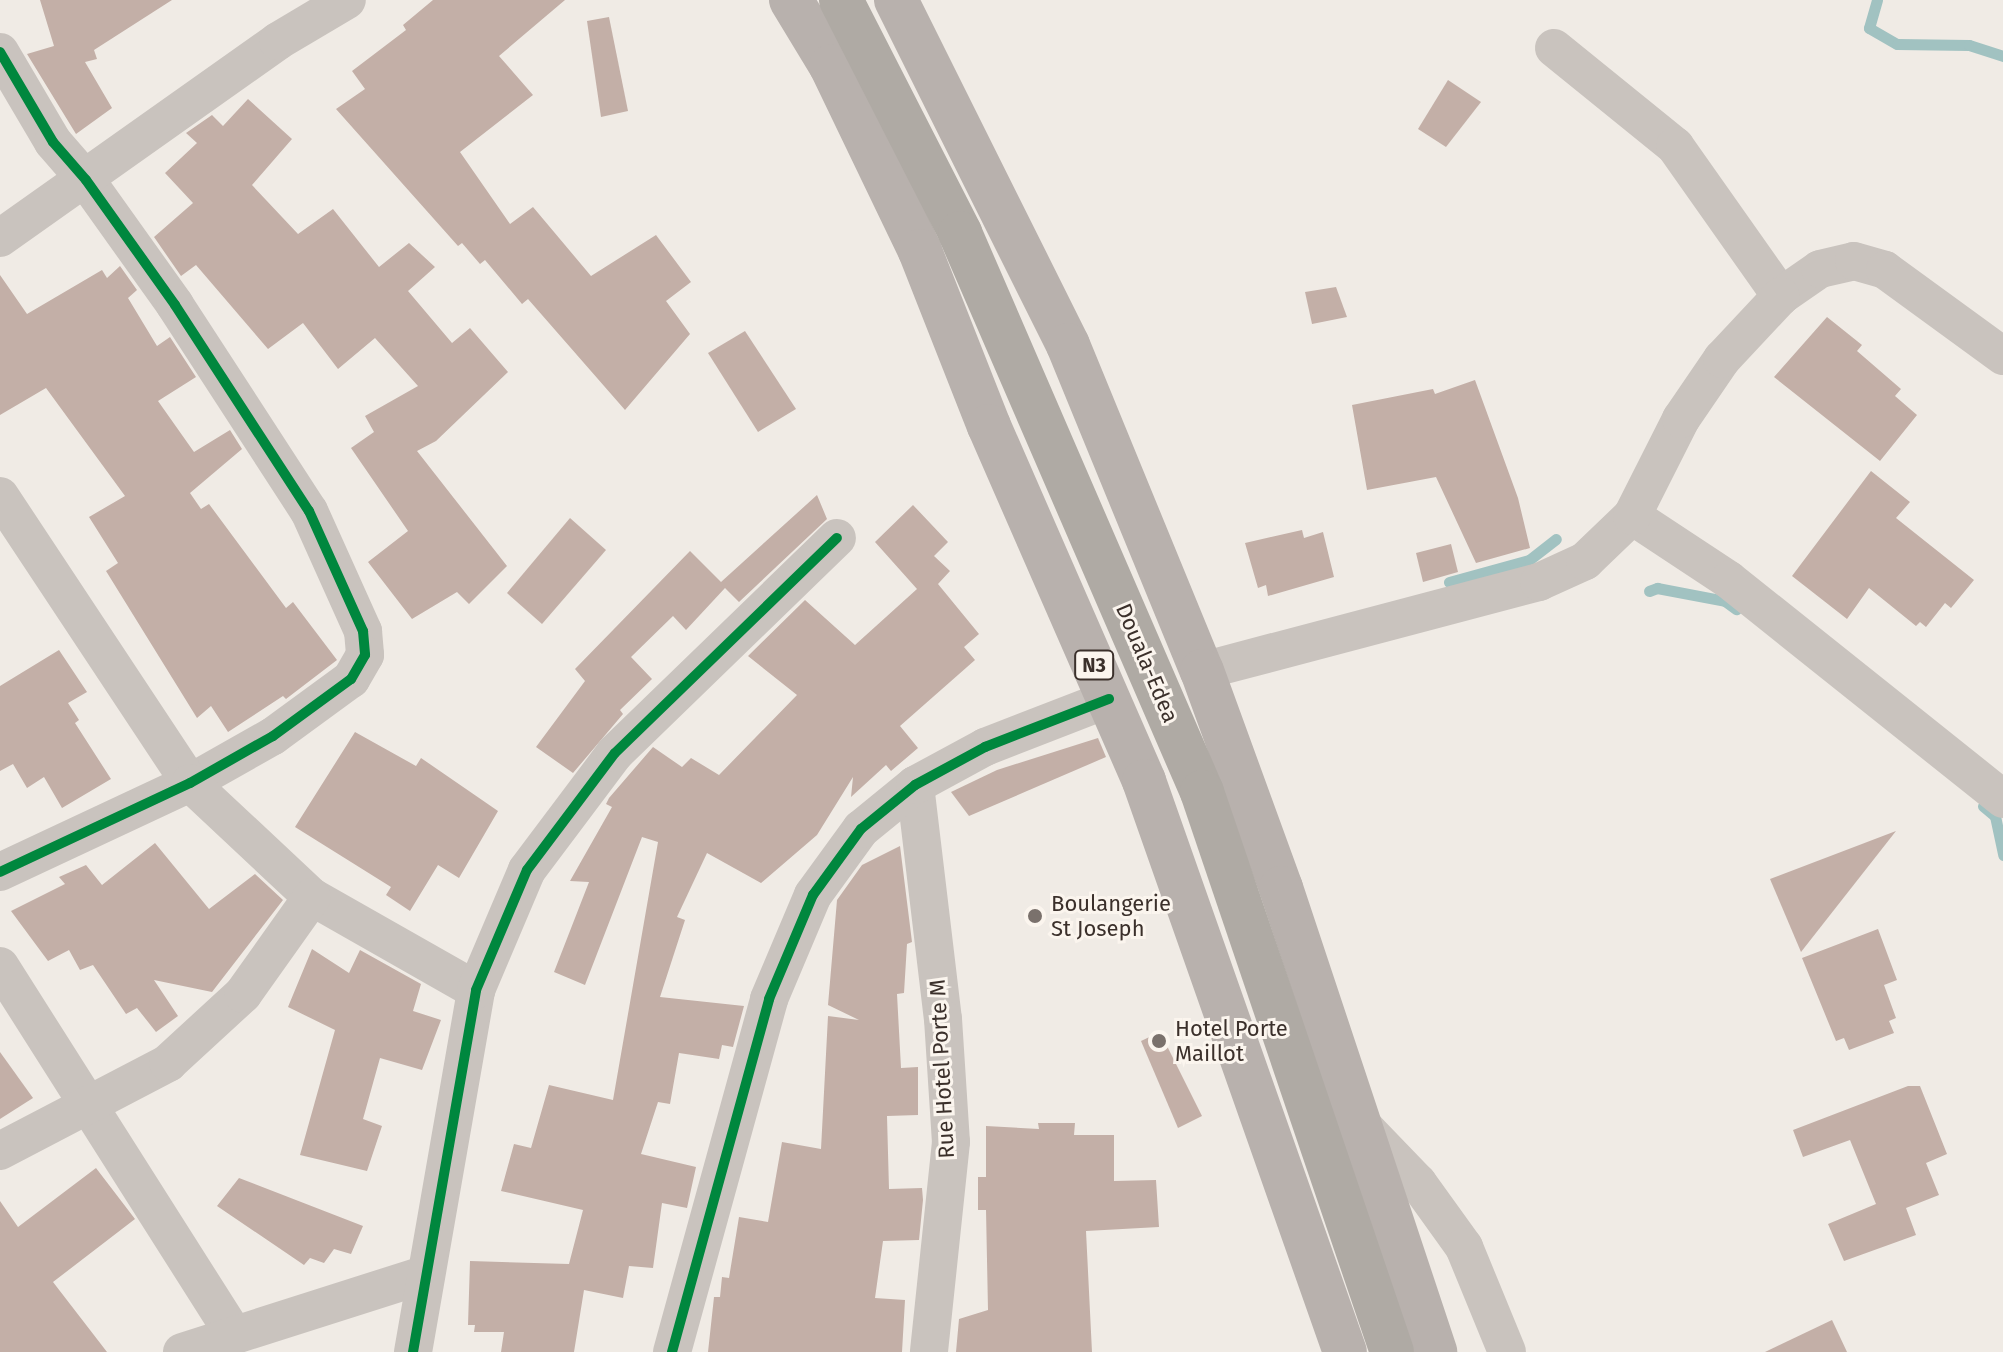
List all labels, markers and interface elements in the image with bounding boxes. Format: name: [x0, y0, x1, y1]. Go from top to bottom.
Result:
street label: Douala-Edea: [1110, 600, 1184, 726]
road number: N3: [1074, 649, 1114, 681]
place label: Boulangerie St Joseph: [1051, 890, 1171, 942]
marker: Boulangerie St Joseph: [1026, 907, 1044, 925]
street label: Rue Hotel Porte M: [924, 979, 960, 1159]
place label: Hotel Porte Maillot: [1175, 1015, 1288, 1066]
marker: Hotel Porte Maillot: [1150, 1032, 1168, 1050]

